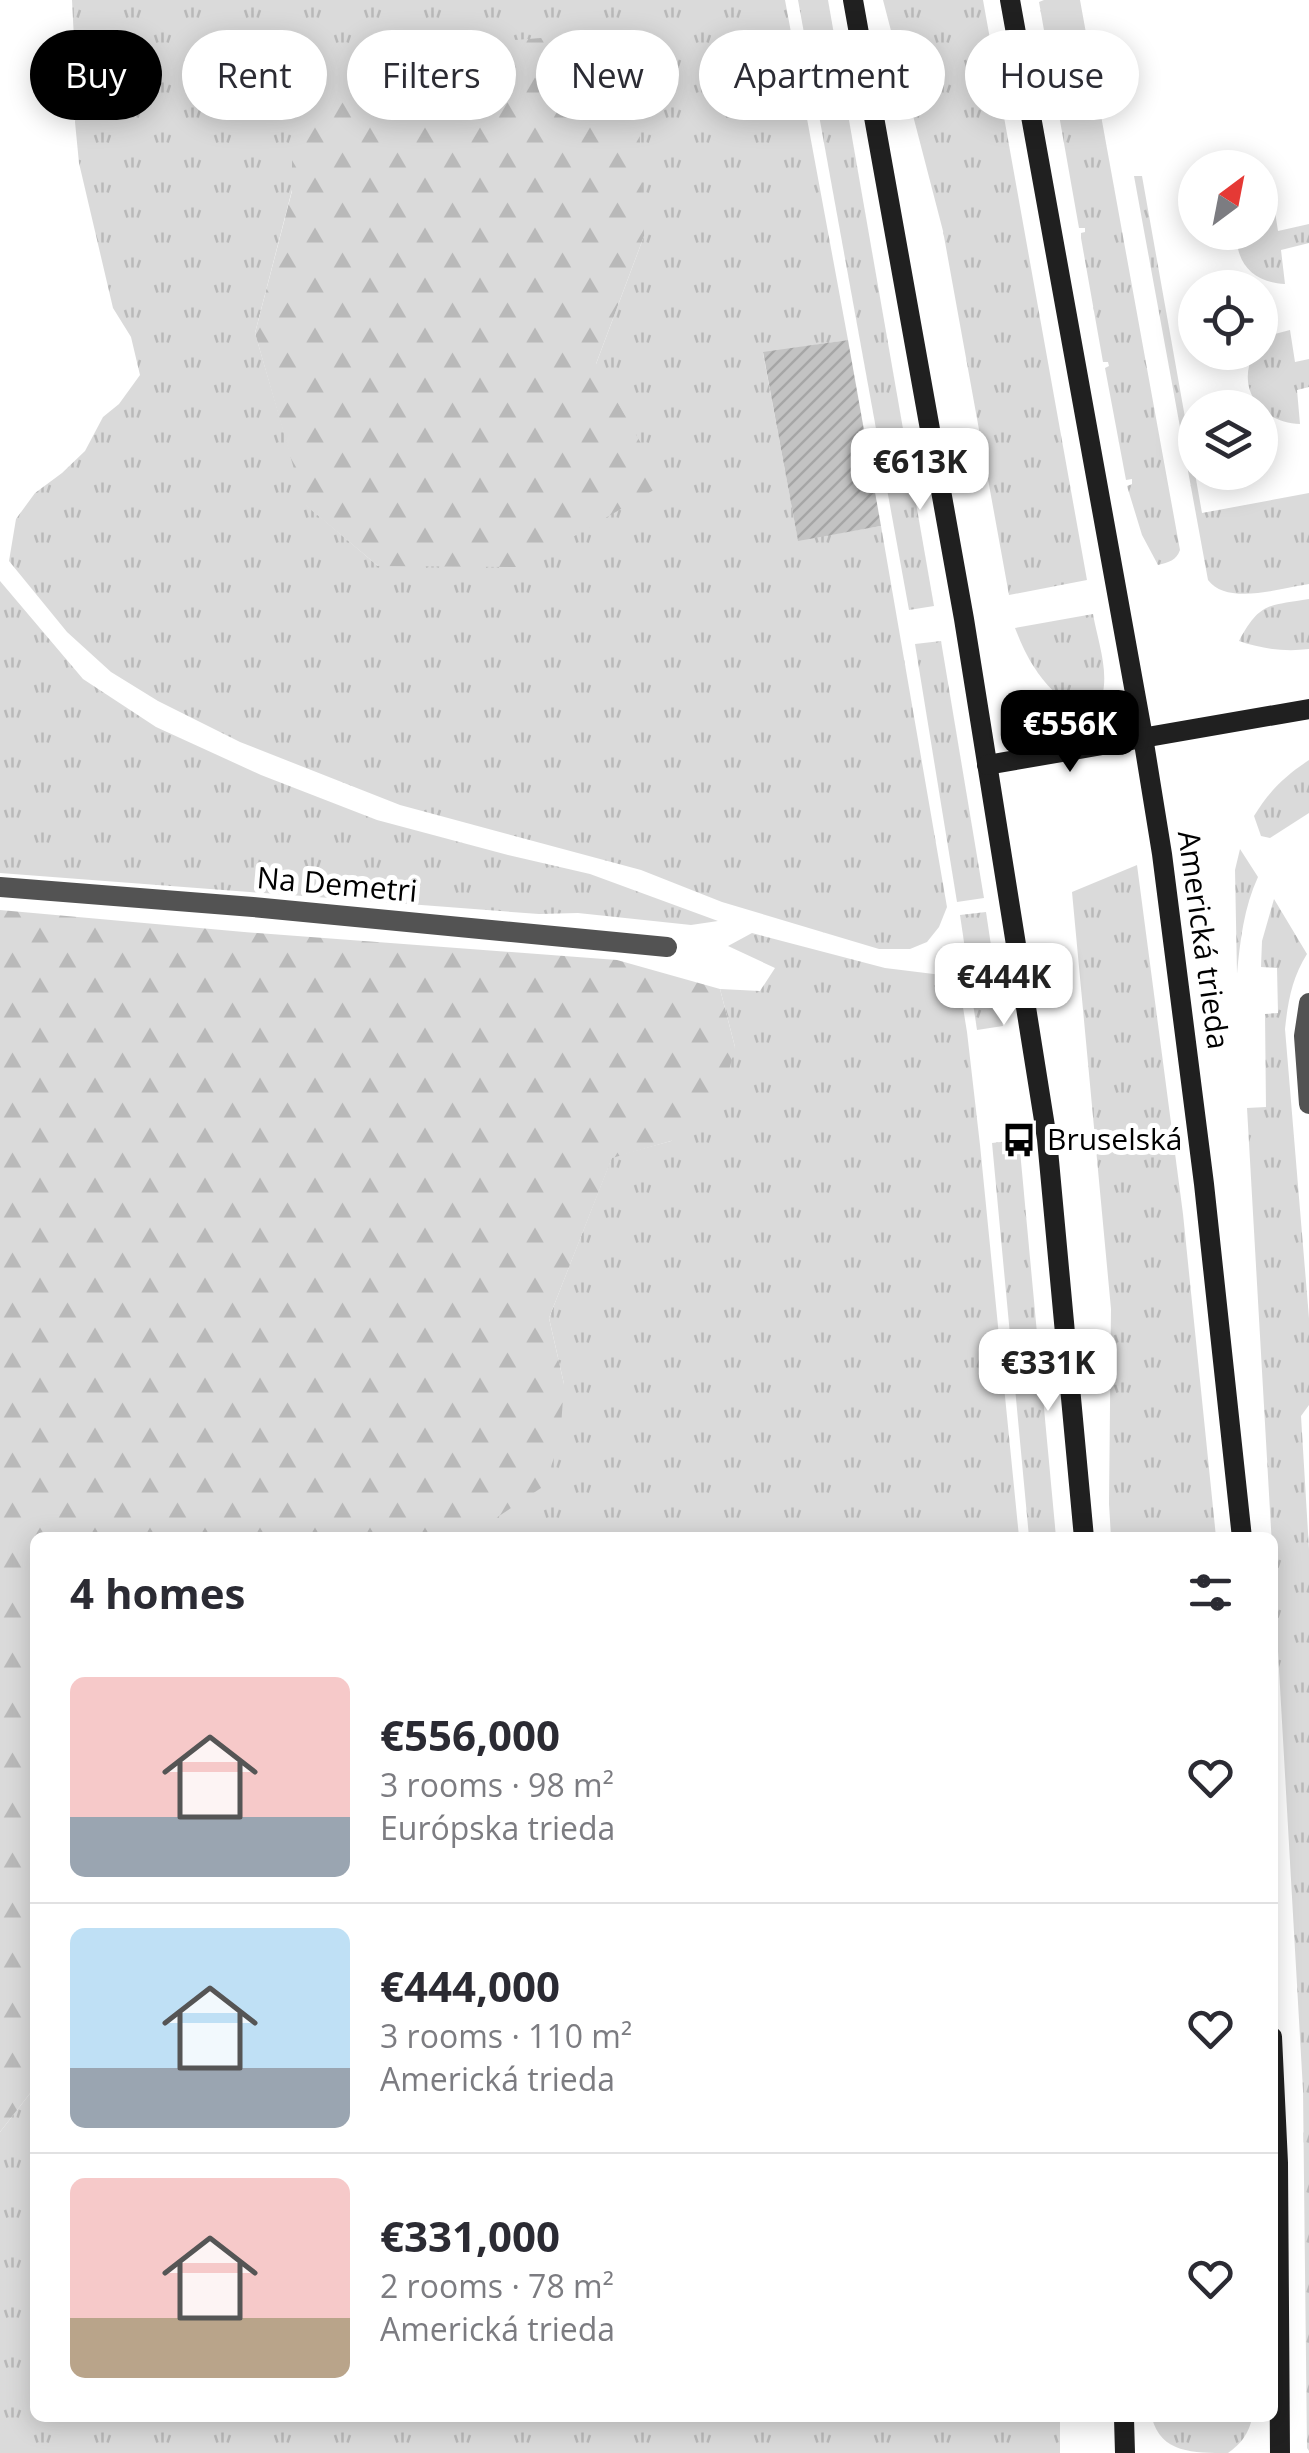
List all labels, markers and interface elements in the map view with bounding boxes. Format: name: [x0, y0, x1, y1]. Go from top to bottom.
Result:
chip: Buy: [30, 30, 162, 120]
chip: Rent: [182, 30, 327, 120]
chip: Filters: [347, 30, 516, 120]
chip: New: [536, 30, 679, 120]
chip: Apartment: [699, 30, 945, 120]
chip: House: [965, 30, 1139, 120]
north arrow: [1178, 150, 1278, 250]
map controls: [1178, 150, 1278, 490]
button: locate: [1178, 270, 1278, 370]
button: layers: [1178, 390, 1278, 490]
pin: €613K: [850, 428, 990, 513]
text: €613K: [873, 439, 967, 482]
pin: €556K: [1000, 690, 1140, 775]
text: €556K: [1023, 701, 1117, 744]
street label: Americká trieda: [1169, 828, 1240, 1052]
street label: Na Demetri: [255, 856, 419, 911]
pin: €444K: [934, 943, 1074, 1028]
text: €444K: [957, 954, 1051, 997]
place label: Bruselská: [1047, 1118, 1182, 1159]
bus stop icon: Bruselská: [1000, 1121, 1038, 1159]
pin: €331K: [978, 1329, 1118, 1414]
text: €331K: [1001, 1340, 1095, 1383]
text: 4 homes: [70, 1564, 245, 1621]
icon: filters: [1183, 1565, 1238, 1620]
text: €556,000: [380, 1706, 560, 1763]
icon: home: [150, 1717, 270, 1837]
icon: heart: [1183, 1750, 1238, 1805]
text: 3 rooms · 98 m²: [380, 1763, 614, 1806]
text: Európska trieda: [380, 1806, 615, 1849]
text: €444,000: [380, 1957, 560, 2014]
icon: home: [150, 1968, 270, 2088]
icon: heart: [1183, 2001, 1238, 2056]
text: 3 rooms · 110 m²: [380, 2014, 632, 2057]
text: Americká trieda: [380, 2057, 615, 2100]
text: €331,000: [380, 2207, 560, 2264]
icon: home: [150, 2218, 270, 2338]
icon: heart: [1183, 2251, 1238, 2306]
text: 2 rooms · 78 m²: [380, 2264, 614, 2307]
text: Americká trieda: [380, 2307, 615, 2350]

